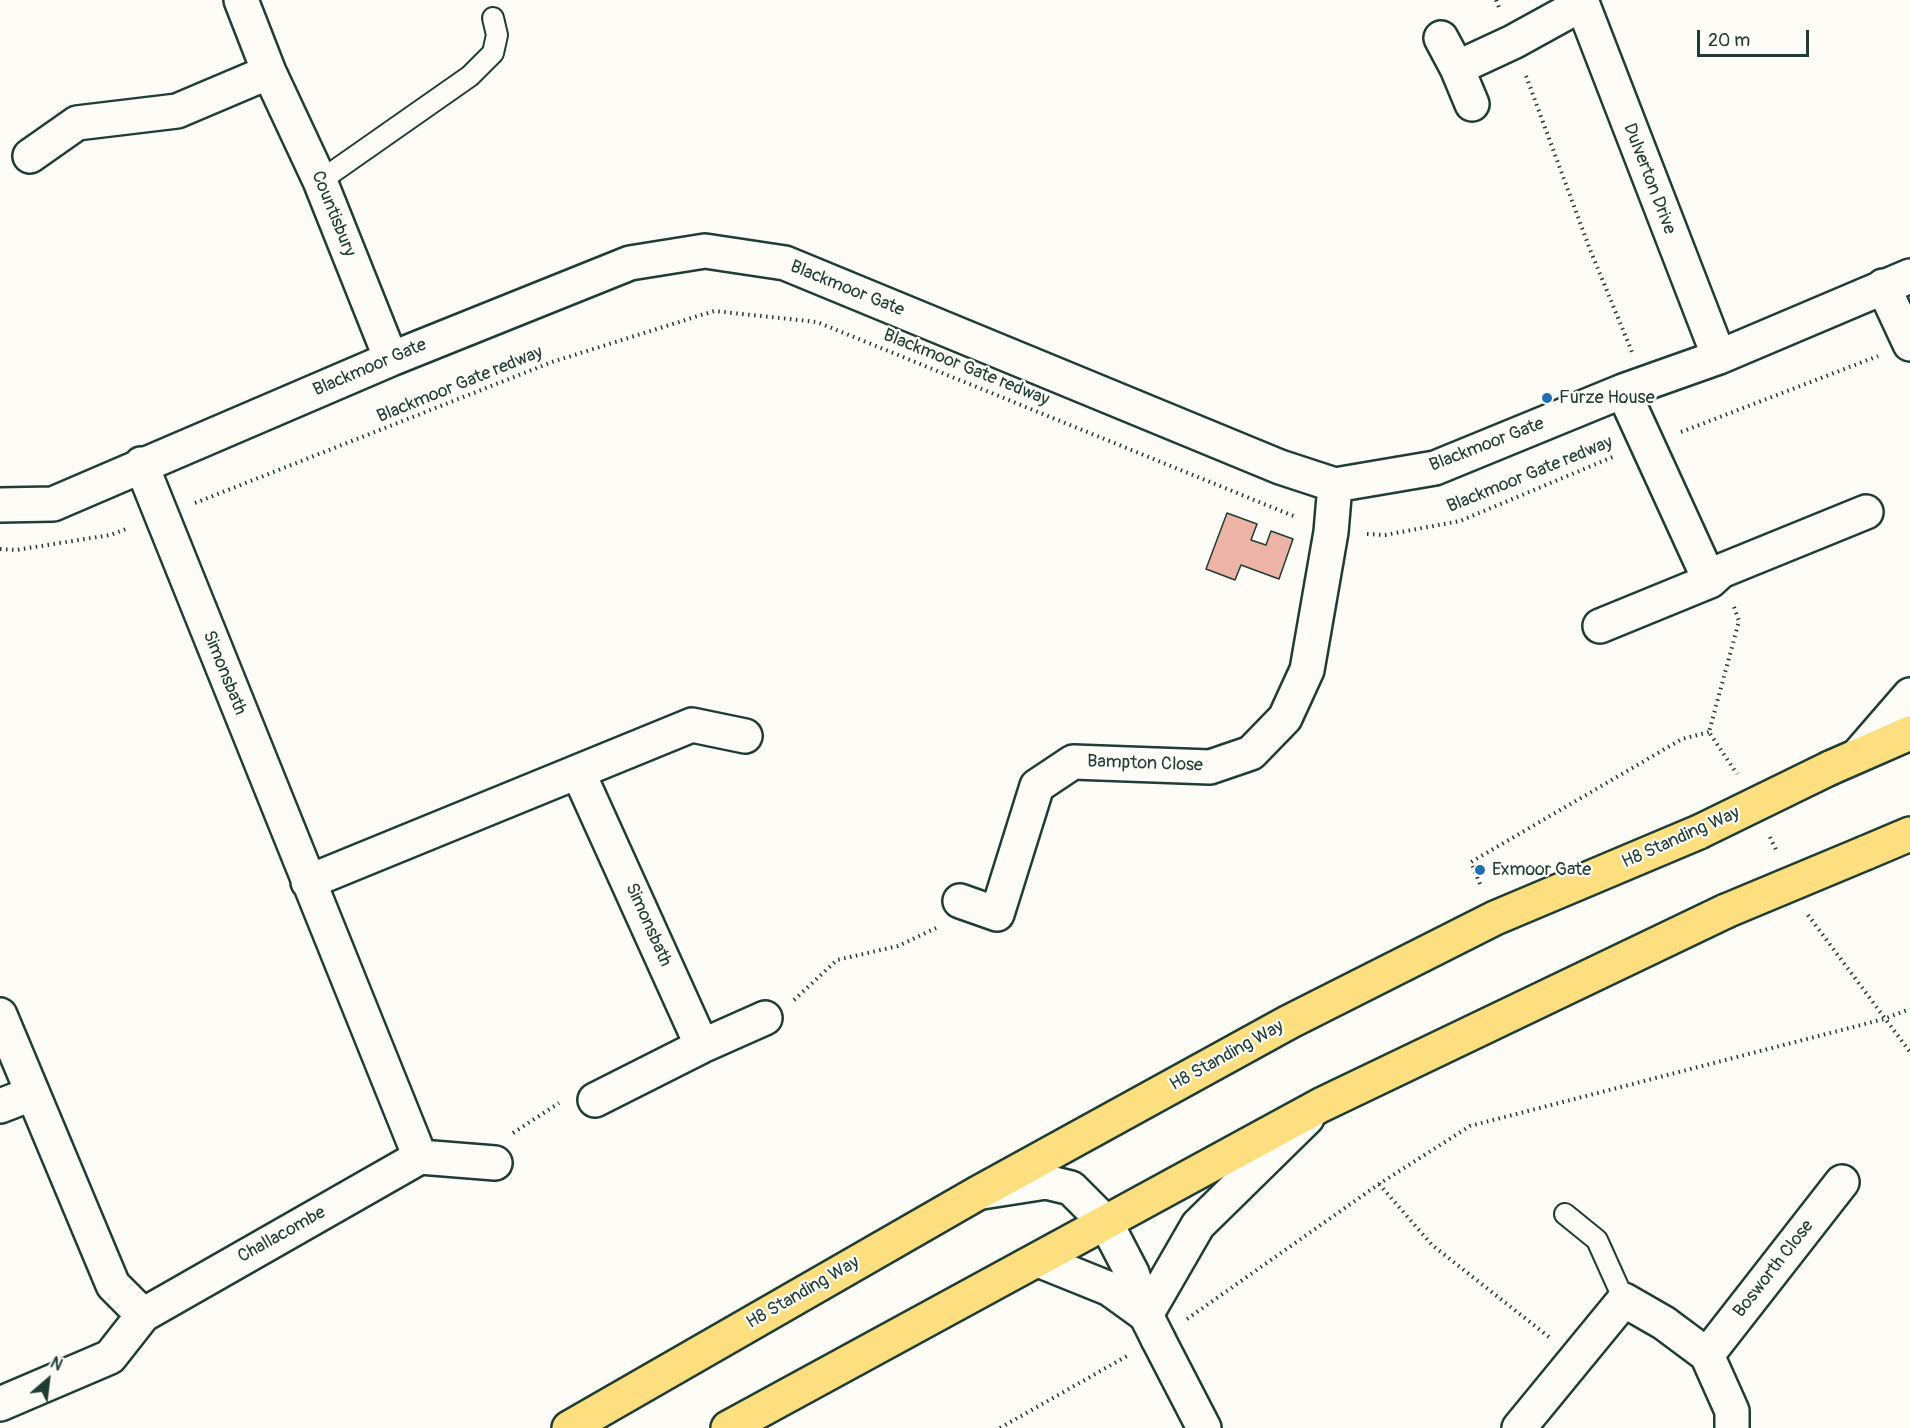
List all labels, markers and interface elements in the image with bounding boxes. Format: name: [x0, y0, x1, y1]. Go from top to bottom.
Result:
scale bar: [1700, 18, 1812, 56]
text: 20 m: [1708, 29, 1750, 52]
street label: Dulverton Drive: [1618, 121, 1680, 237]
street label: Countisbury: [306, 168, 360, 260]
street label: Blackmoor Gate: [787, 256, 907, 322]
street label: Blackmoor Gate redway: [880, 325, 1052, 411]
street label: Blackmoor Gate: [310, 334, 430, 402]
street label: Blackmoor Gate redway: [374, 342, 546, 428]
place label: Furze House: [1559, 387, 1655, 409]
marker: Furze House: [1540, 391, 1554, 405]
street label: Blackmoor Gate: [1427, 413, 1547, 477]
street label: Blackmoor Gate redway: [1444, 432, 1616, 518]
street label: Simonsbath: [197, 628, 251, 718]
street label: Bampton Close: [1087, 751, 1203, 777]
street label: H8 Standing Way: [1619, 802, 1743, 874]
place label: Exmoor Gate: [1492, 859, 1591, 881]
marker: Exmoor Gate: [1473, 863, 1487, 877]
street label: Simonsbath: [620, 880, 676, 970]
street label: H8 Standing Way: [1166, 1016, 1288, 1096]
street label: Challacombe: [234, 1202, 330, 1268]
street label: Bosworth Close: [1729, 1216, 1819, 1322]
street label: H8 Standing Way: [743, 1252, 863, 1334]
north arrow: [18, 1350, 78, 1410]
text: N: [47, 1353, 66, 1375]

